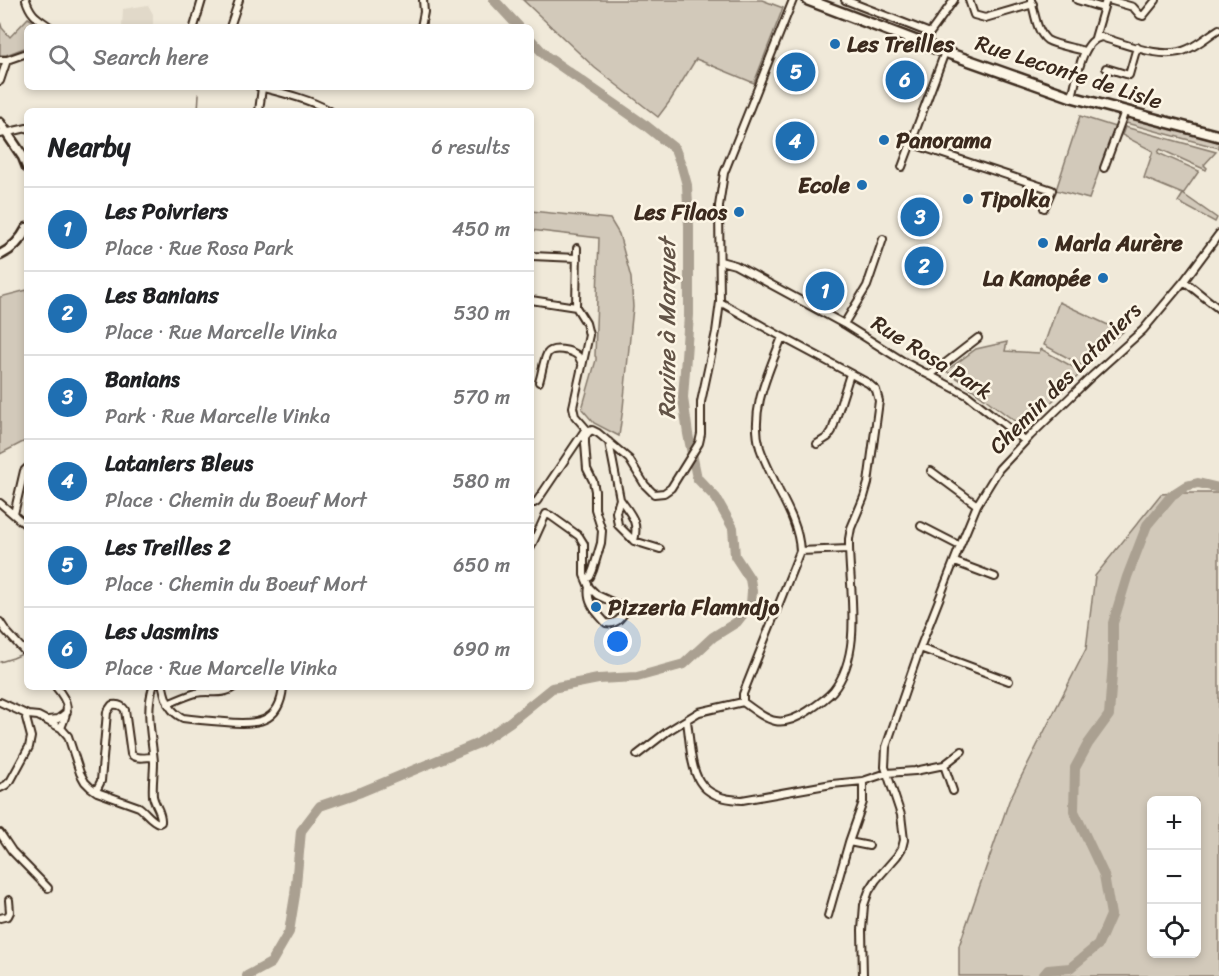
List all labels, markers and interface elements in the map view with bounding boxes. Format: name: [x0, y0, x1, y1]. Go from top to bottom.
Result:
street label: Rue Leconte de Lisle: [970, 23, 1168, 121]
search box: [24, 24, 534, 90]
place label: Les Treilles: [847, 25, 955, 64]
marker: Les Treilles: [828, 37, 842, 51]
text: Search here: [93, 38, 209, 77]
icon: search: [45, 41, 78, 74]
pin: 5: [776, 50, 816, 94]
pin: 6: [886, 58, 924, 103]
pin: 4: [776, 118, 814, 164]
place label: Panorama: [896, 121, 991, 160]
text: Nearby: [48, 124, 130, 170]
text: 6 results: [431, 130, 510, 165]
marker: Panorama: [877, 133, 891, 147]
place label: Ecole: [798, 166, 851, 205]
marker: Ecole: [855, 178, 869, 192]
place label: Tipolka: [980, 180, 1051, 219]
text: Les Poivriers: [105, 192, 228, 231]
marker: Tipolka: [961, 192, 975, 206]
place label: Les Filaos: [634, 193, 728, 232]
pin: 3: [900, 194, 940, 240]
marker: Les Filaos: [732, 205, 746, 219]
text: 1: [63, 212, 72, 247]
text: 450 m: [452, 212, 510, 247]
place label: Marla Aurère: [1054, 224, 1184, 263]
text: Place · Rue Rosa Park: [105, 231, 294, 266]
water label: Ravine à Marquet: [646, 234, 688, 419]
marker: Marla Aurère: [1036, 236, 1050, 250]
pin: 2: [904, 244, 944, 288]
place label: La Kanopée: [983, 259, 1092, 298]
pin: 1: [806, 268, 844, 314]
marker: La Kanopée: [1096, 271, 1110, 285]
text: Les Banians: [105, 276, 219, 315]
street label: Chemin des Lataniers: [979, 292, 1151, 464]
text: 2: [62, 296, 73, 331]
text: 530 m: [454, 296, 510, 331]
street label: Rue Rosa Park: [863, 304, 1001, 410]
text: Place · Rue Marcelle Vinka: [105, 315, 337, 350]
text: Banians: [105, 360, 180, 399]
text: 3: [62, 380, 73, 415]
text: 570 m: [453, 380, 510, 415]
text: Park · Rue Marcelle Vinka: [105, 399, 330, 434]
text: Lataniers Bleus: [105, 444, 253, 483]
text: 4: [61, 464, 74, 499]
text: 580 m: [453, 464, 510, 499]
text: Place · Chemin du Boeuf Mort: [105, 483, 367, 518]
text: Les Treilles 2: [105, 528, 231, 567]
text: 5: [61, 548, 74, 583]
text: 650 m: [453, 548, 510, 583]
text: Place · Chemin du Boeuf Mort: [105, 567, 367, 602]
place label: Pizzeria Flamndjo: [608, 588, 779, 627]
marker: Pizzeria Flamndjo: [589, 600, 603, 614]
text: Les Jasmins: [105, 612, 219, 651]
your location: [603, 627, 632, 656]
text: 6: [62, 632, 73, 667]
text: 690 m: [453, 632, 510, 667]
text: Place · Rue Marcelle Vinka: [105, 651, 337, 686]
map controls: [1147, 796, 1201, 958]
button: +: [1147, 796, 1201, 850]
button: −: [1147, 850, 1201, 904]
button: locate: [1147, 904, 1201, 958]

